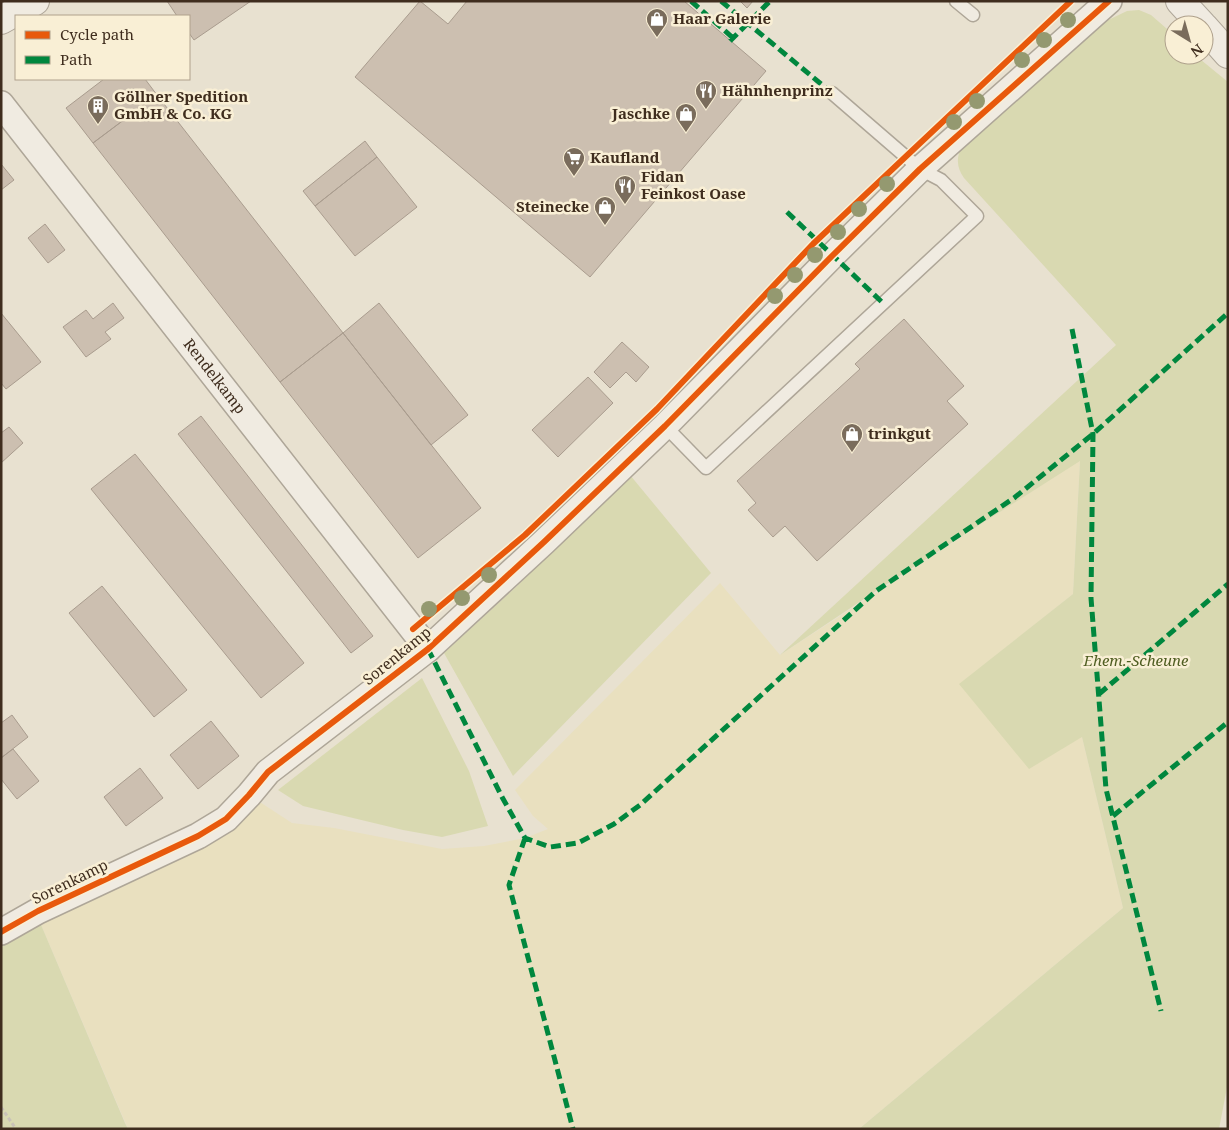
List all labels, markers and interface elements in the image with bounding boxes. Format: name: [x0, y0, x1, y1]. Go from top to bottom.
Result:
shop icon: Haar Galerie: [645, 7, 669, 38]
place label: Haar Galerie: [673, 8, 771, 28]
legend: [15, 15, 190, 80]
north arrow: [1164, 15, 1214, 65]
text: Cycle path: [60, 24, 135, 44]
text: N: [1187, 40, 1207, 62]
text: Path: [60, 49, 93, 69]
restaurant icon: Hähnhenprinz: [694, 79, 718, 110]
place label: Hähnhenprinz: [722, 80, 833, 100]
place label: Göllner Spedition GmbH & Co. KG: [114, 86, 248, 123]
building icon: Göllner Spedition GmbH & Co. KG: [86, 94, 110, 125]
shop icon: Jaschke: [674, 102, 698, 133]
place label: Jaschke: [611, 103, 670, 123]
supermarket icon: Kaufland: [562, 146, 586, 177]
place label: Kaufland: [590, 147, 660, 167]
place label: Fidan Feinkost Oase: [641, 166, 746, 203]
restaurant icon: Fidan Feinkost Oase: [613, 174, 637, 205]
shop icon: Steinecke: [593, 195, 617, 226]
place label: Steinecke: [516, 196, 589, 216]
street label: Rendelkamp: [180, 334, 251, 417]
shop icon: trinkgut: [840, 422, 864, 453]
place label: trinkgut: [868, 423, 931, 443]
street label: Sorenkamp: [358, 622, 435, 689]
park label: Ehem.-Scheune: [1083, 650, 1189, 670]
street label: Sorenkamp: [28, 854, 111, 908]

